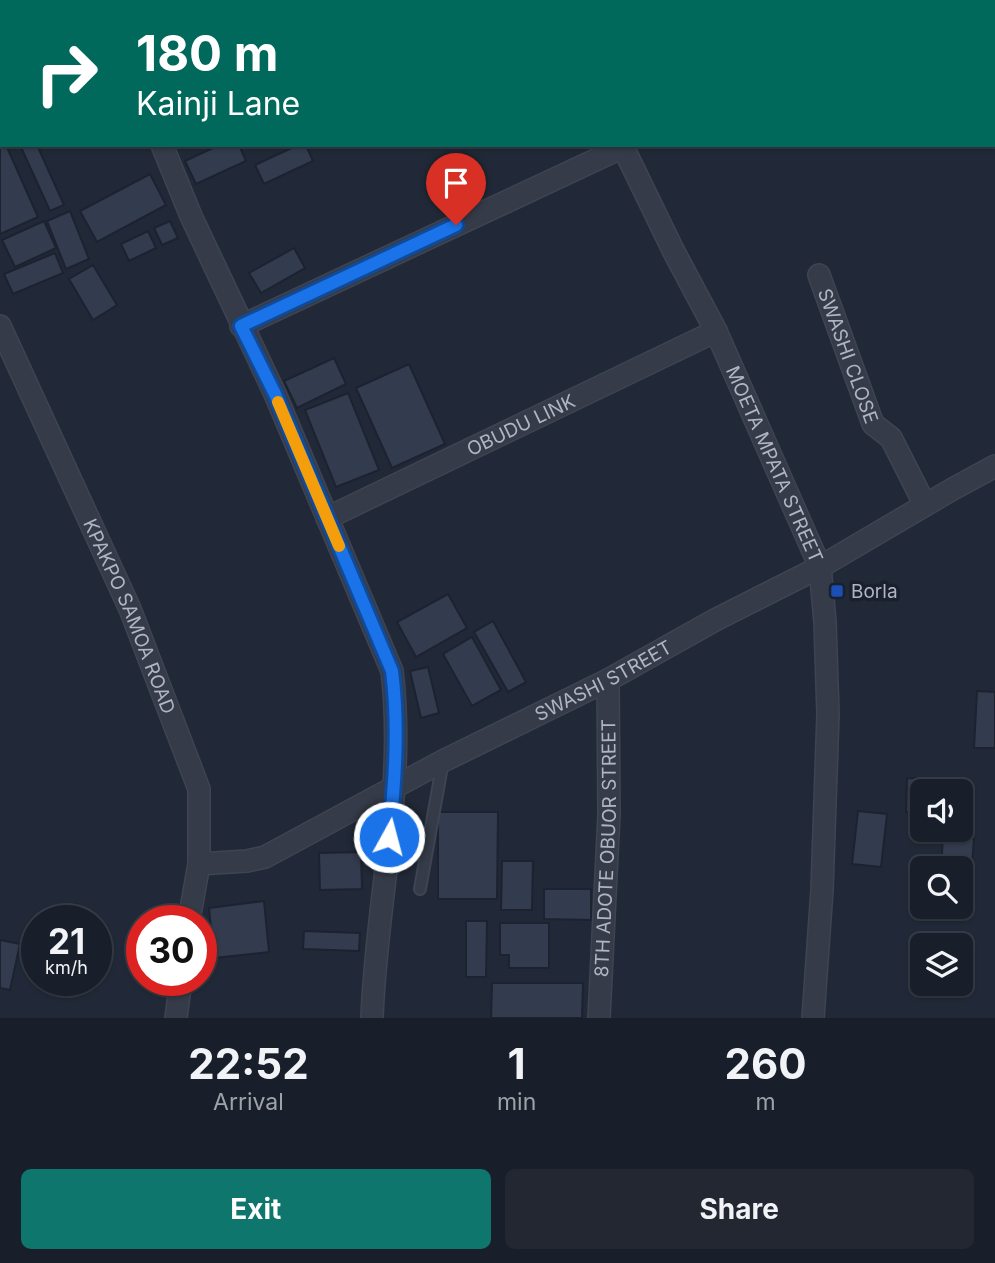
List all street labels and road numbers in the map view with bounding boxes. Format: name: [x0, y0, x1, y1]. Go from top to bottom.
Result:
street label: SWASHI CLOSE: [813, 285, 883, 427]
street label: MOETA MPATA STREET: [721, 363, 828, 566]
street label: OBUDU LINK: [463, 389, 579, 461]
street label: KPAKPO SAMOA ROAD: [78, 515, 180, 717]
street label: SWASHI STREET: [531, 636, 676, 726]
street label: 8TH ADOTE OBUOR STREET: [590, 719, 621, 978]

